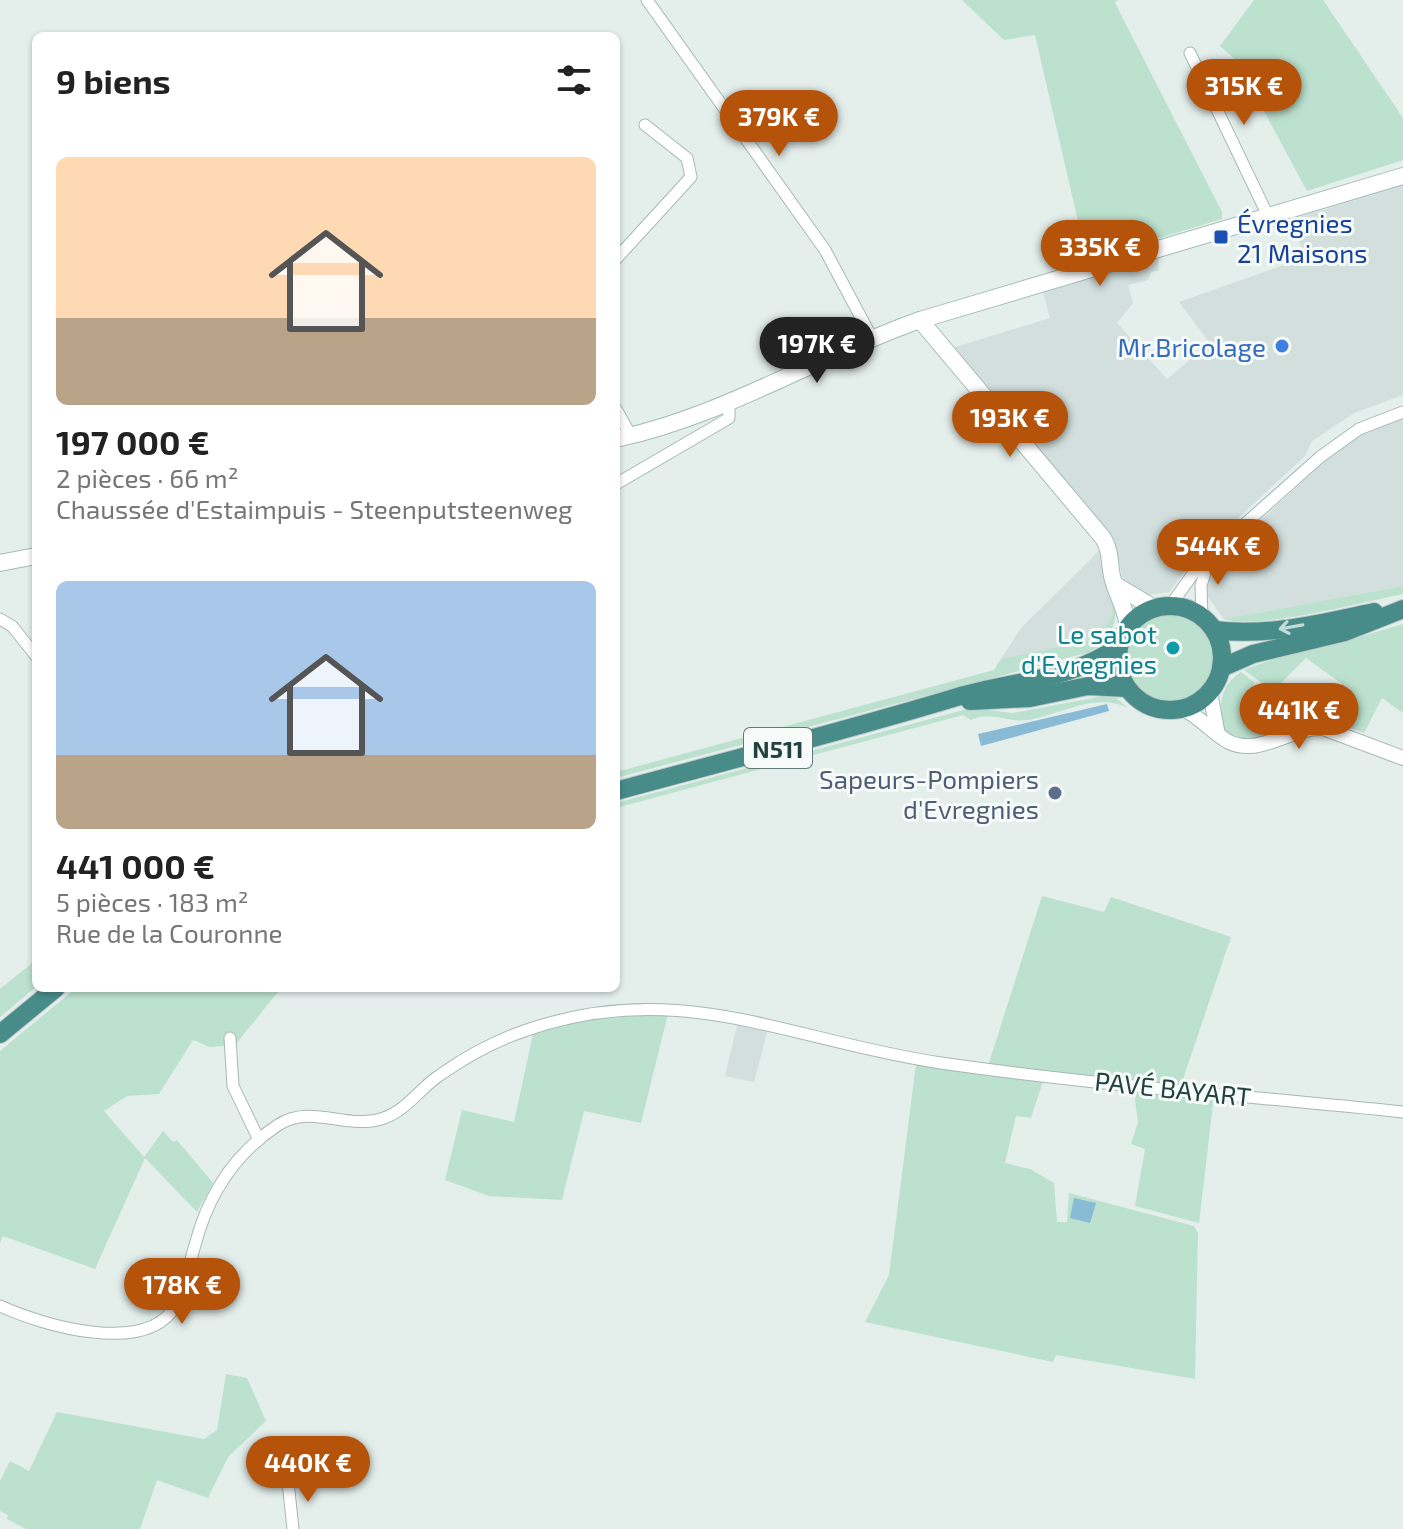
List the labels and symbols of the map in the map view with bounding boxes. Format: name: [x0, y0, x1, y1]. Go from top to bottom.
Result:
pin: 315K €: [1179, 59, 1309, 127]
pin: 379K €: [714, 90, 844, 158]
place label: Évregnies 21 Maisons: [1237, 207, 1368, 268]
pin: 335K €: [1035, 220, 1165, 288]
marker: Évregnies 21 Maisons: [1212, 228, 1230, 246]
pin: 197K €: [752, 317, 882, 385]
place label: Mr.Bricolage: [1118, 331, 1266, 362]
marker: Mr.Bricolage: [1273, 337, 1291, 355]
pin: 193K €: [945, 391, 1075, 459]
pin: 544K €: [1153, 519, 1283, 587]
place label: Le sabot d'Evregnies: [1021, 618, 1157, 679]
one-way arrow: [1278, 621, 1304, 636]
marker: Le sabot d'Evregnies: [1164, 639, 1182, 657]
pin: 441K €: [1234, 683, 1364, 751]
road number: N511: [744, 728, 812, 768]
place label: Sapeurs-Pompiers d'Evregnies: [819, 763, 1039, 824]
marker: Sapeurs-Pompiers d'Evregnies: [1046, 784, 1064, 802]
street label: PAVÉ BAYART: [1093, 1064, 1253, 1112]
pin: 178K €: [117, 1258, 247, 1326]
pin: 440K €: [243, 1436, 373, 1504]

